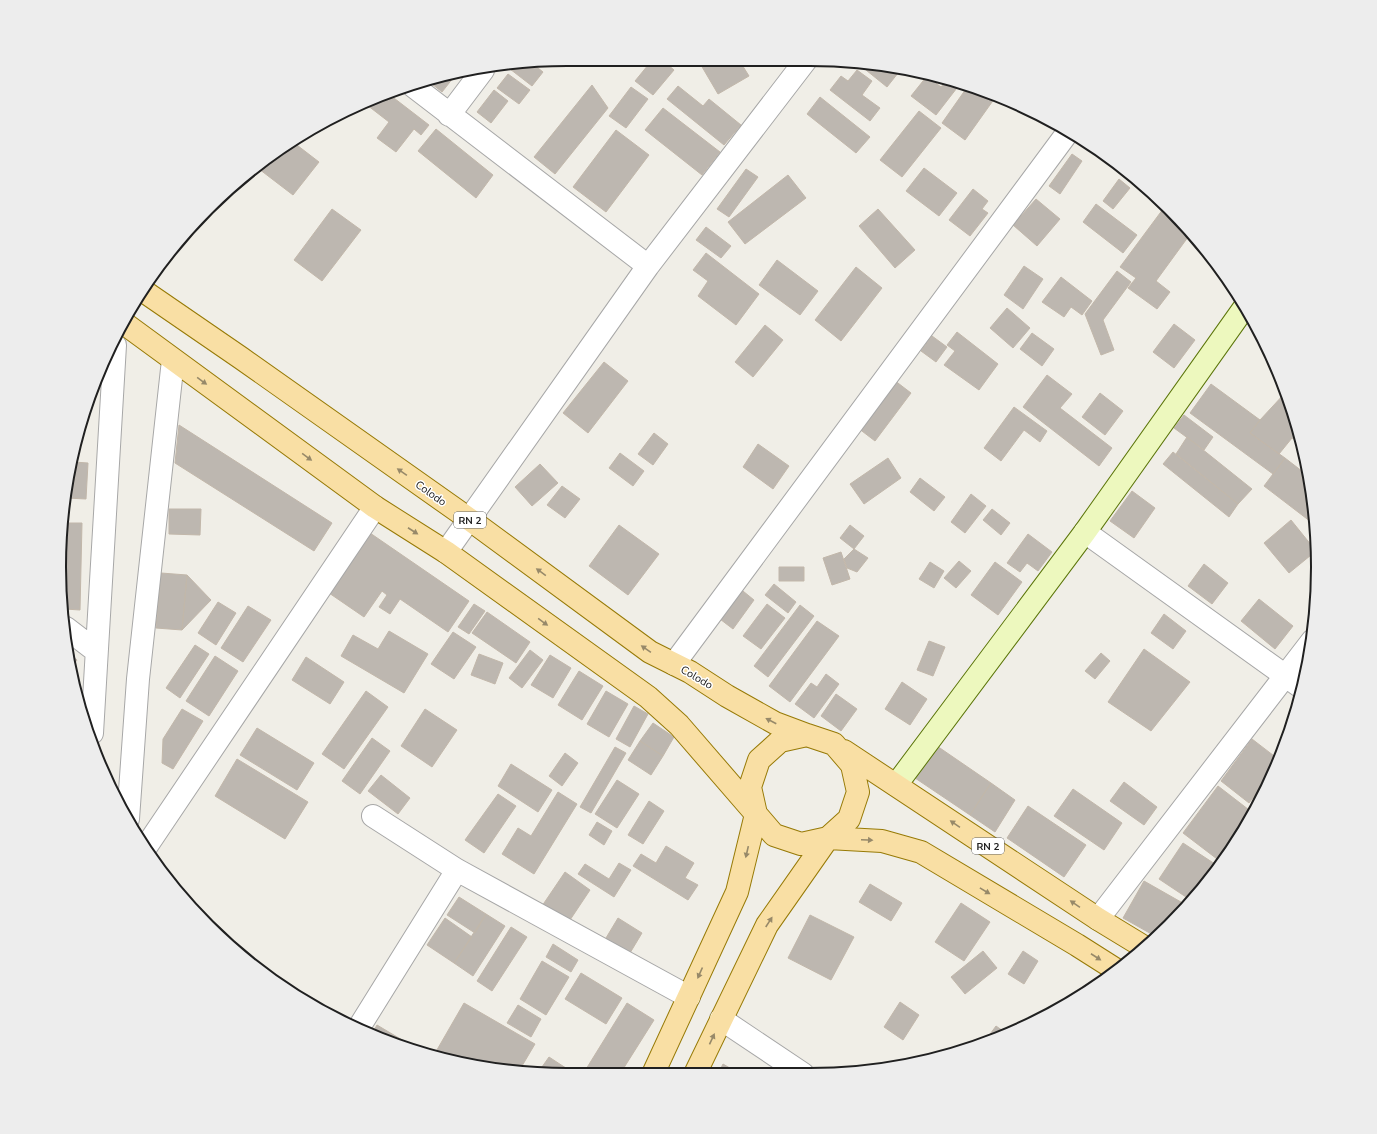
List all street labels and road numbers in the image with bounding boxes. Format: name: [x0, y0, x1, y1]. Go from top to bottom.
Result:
street label: Colodo: [412, 477, 449, 510]
road number: RN 2: [454, 512, 486, 528]
street label: Colodo: [678, 662, 716, 693]
road number: RN 2: [972, 838, 1004, 854]

